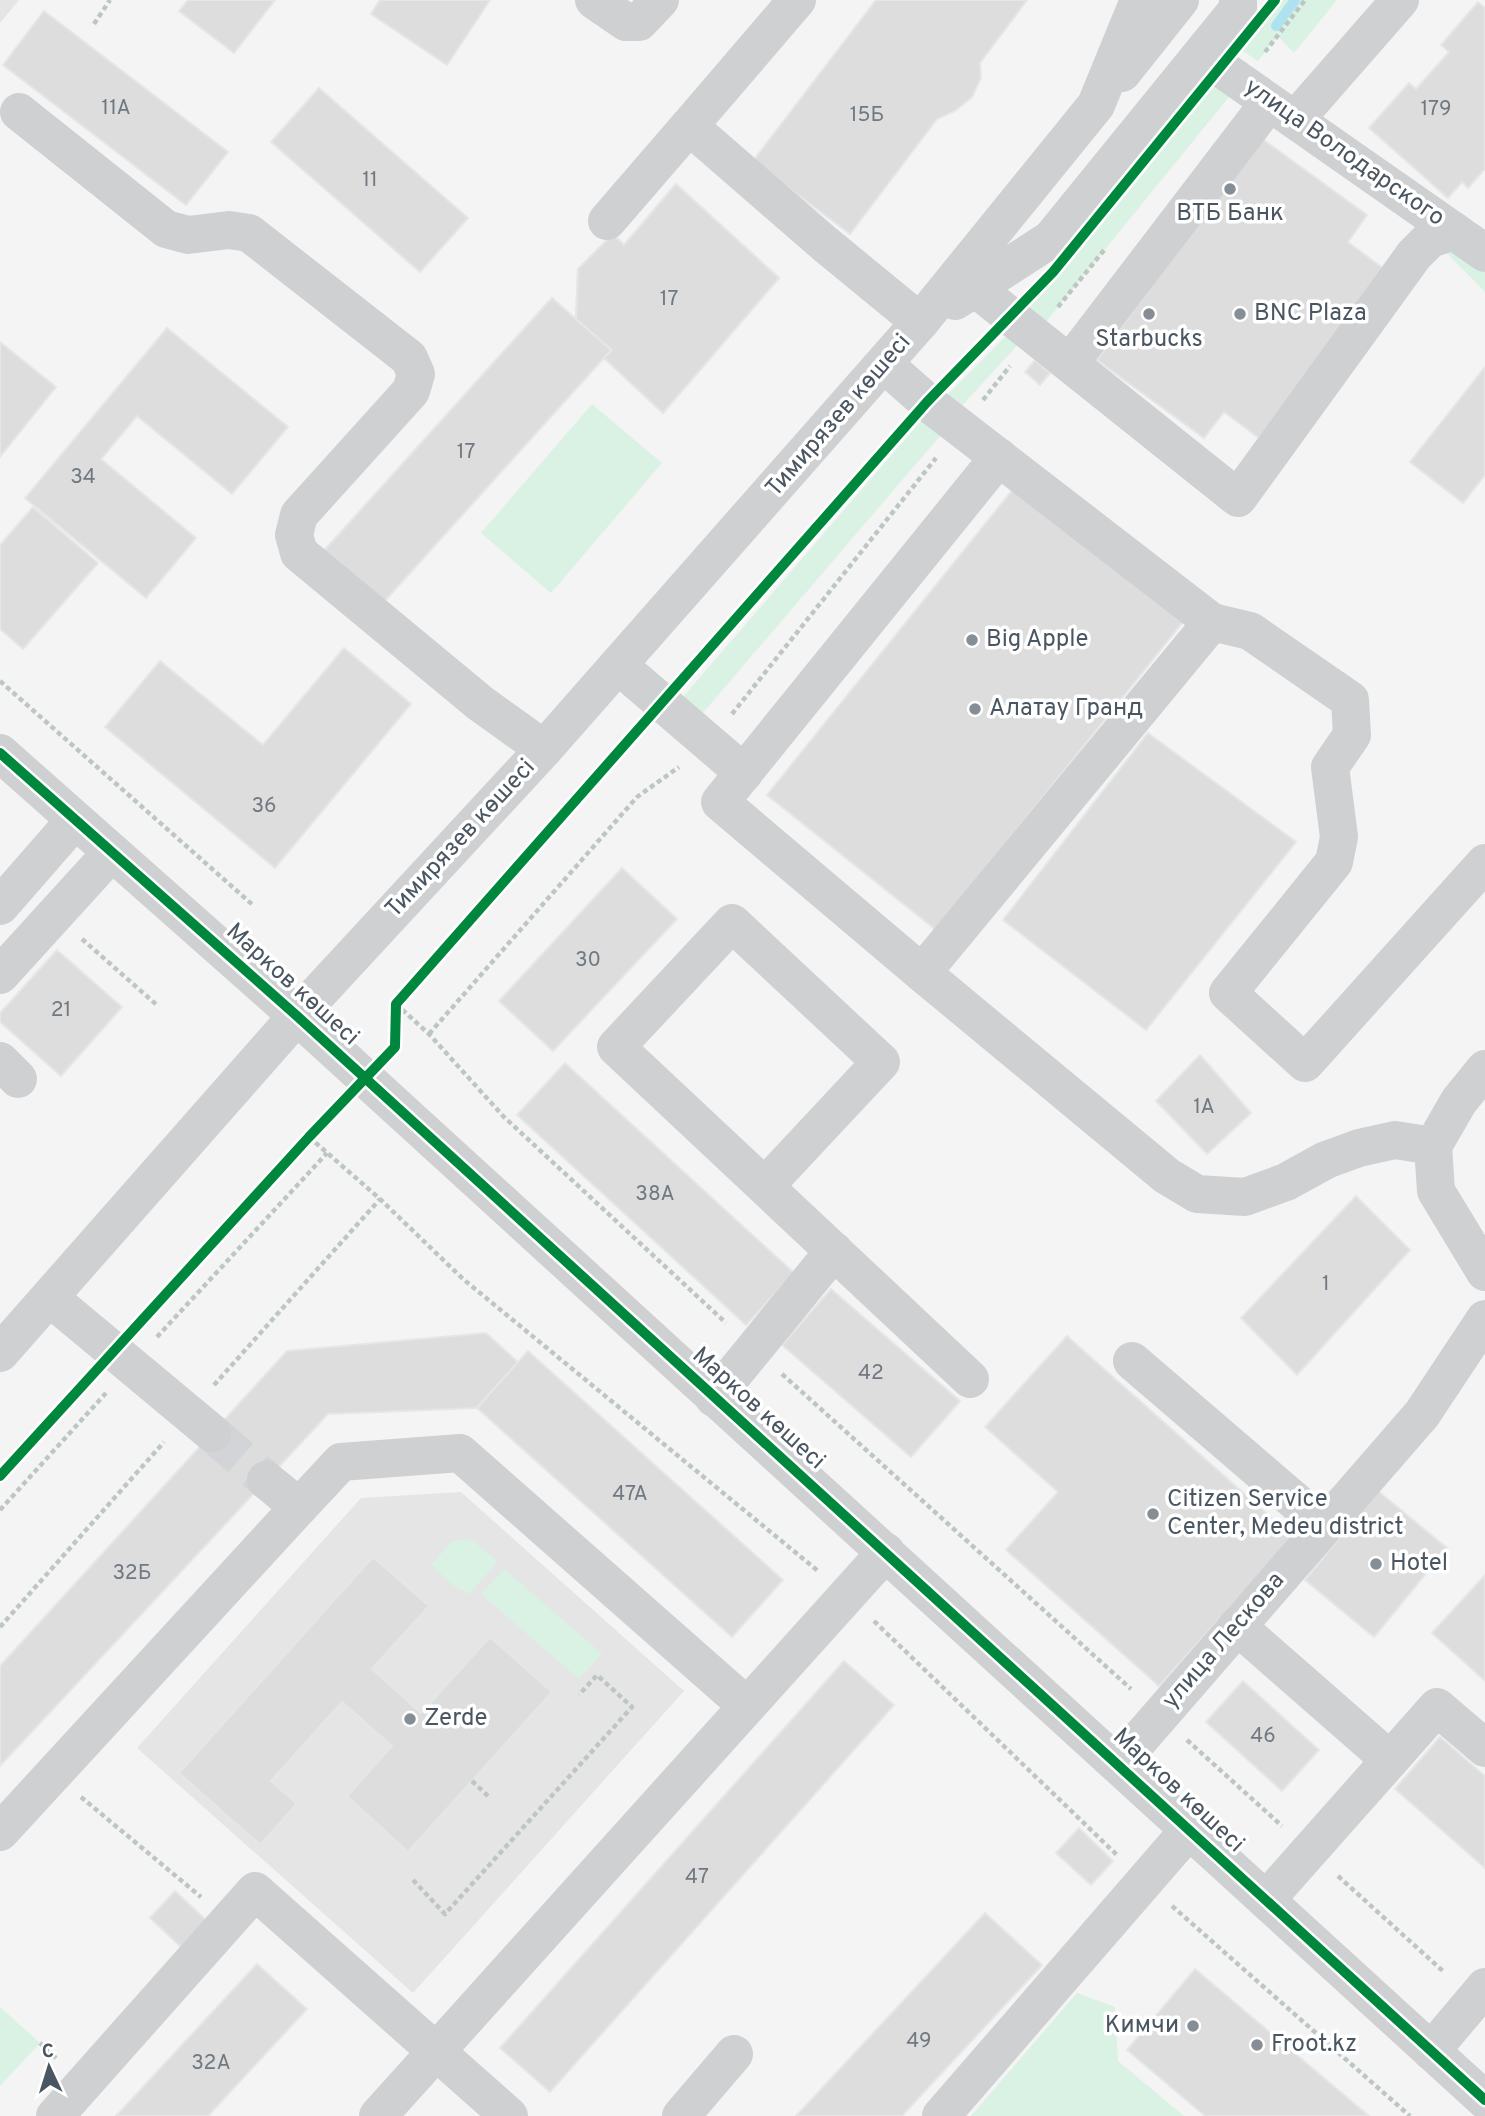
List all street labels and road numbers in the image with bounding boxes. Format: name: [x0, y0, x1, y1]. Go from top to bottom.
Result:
street label: улица Володарского: [1238, 73, 1450, 233]
street label: Тимирязев көшесі: [760, 328, 918, 504]
street label: Тимирязев көшесі: [380, 753, 542, 925]
street label: Марков көшесі: [219, 917, 365, 1053]
street label: Марков көшесі: [685, 1341, 831, 1477]
street label: улица Лескова: [1156, 1566, 1292, 1716]
street label: Марков көшесі: [1106, 1722, 1250, 1860]

